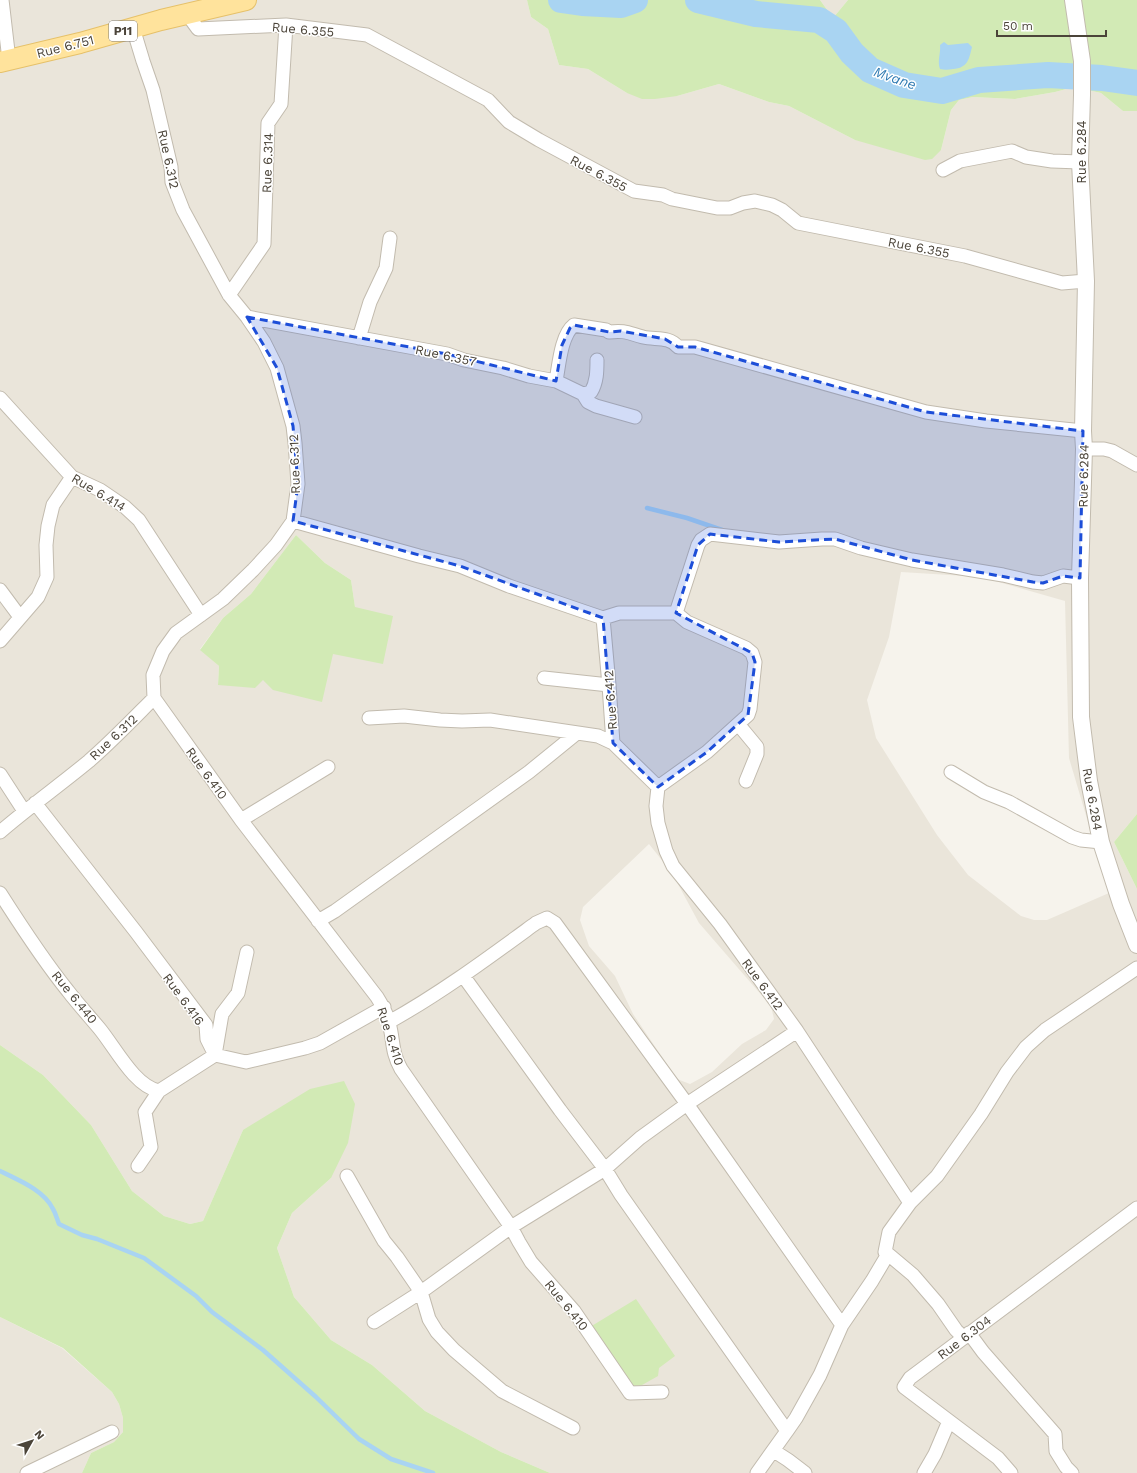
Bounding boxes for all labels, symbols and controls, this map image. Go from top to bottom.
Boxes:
scale bar [997,12,1106,38]
street label: Rue 6.355 [271,19,335,40]
text: 50 m [1003,19,1033,33]
road number: P11 [109,21,137,41]
street label: Rue 6.751 [35,32,95,61]
water label: Mvane [872,63,918,93]
street label: Rue 6.284 [1074,120,1089,184]
street label: Rue 6.312 [155,128,182,190]
street label: Rue 6.314 [259,133,276,193]
street label: Rue 6.355 [568,152,630,195]
street label: Rue 6.355 [887,234,951,261]
street label: Rue 6.357 [414,342,478,369]
street label: Rue 6.312 [286,434,303,494]
street label: Rue 6.284 [1075,444,1092,508]
street label: Rue 6.414 [69,470,129,514]
street label: Rue 6.412 [601,669,620,730]
street label: Rue 6.312 [86,711,140,763]
street label: Rue 6.410 [183,744,230,802]
street label: Rue 6.284 [1080,767,1105,832]
street label: Rue 6.412 [739,956,786,1013]
street label: Rue 6.440 [49,968,100,1027]
street label: Rue 6.416 [160,970,207,1028]
street label: Rue 6.410 [374,1005,407,1067]
street label: Rue 6.410 [542,1277,592,1334]
street label: Rue 6.304 [934,1312,994,1362]
north arrow [12,1421,52,1461]
text: N [32,1428,47,1442]

